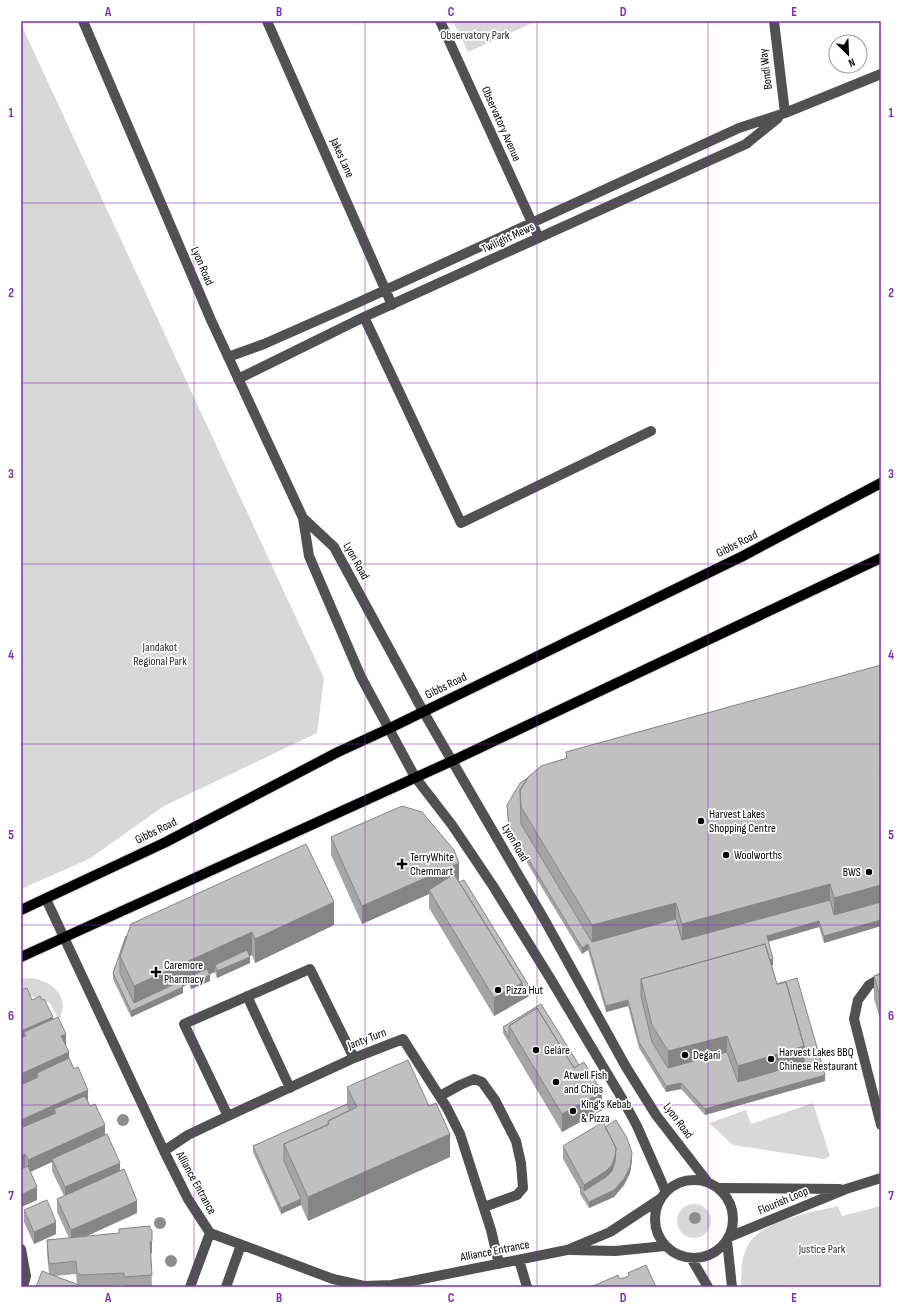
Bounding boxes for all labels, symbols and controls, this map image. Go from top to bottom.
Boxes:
text: A [104,4,112,20]
text: B [276,4,282,20]
text: C [448,4,455,20]
text: D [620,4,627,20]
text: E [791,4,797,20]
park label: Observatory Park [441,28,510,43]
north arrow [828,34,868,74]
street label: Bondi Way [756,47,776,90]
text: N [846,56,857,70]
street label: Observatory Avenue [478,84,524,164]
text: 1 [8,105,14,121]
text: 1 [888,105,894,121]
street label: Jakes Lane [326,135,357,180]
street label: Twilight Mews [479,219,537,257]
street label: Lyon Road [187,244,217,288]
text: 2 [8,285,14,301]
text: 2 [888,285,894,301]
text: 3 [8,466,14,482]
text: 3 [888,466,894,482]
street label: Gibbs Road [714,527,760,561]
street label: Lyon Road [340,540,372,582]
park label: Jandakot Regional Park [133,640,187,669]
text: 4 [8,647,14,663]
text: 4 [888,647,894,663]
street label: Gibbs Road [423,670,469,702]
place label: Harvest Lakes Shopping Centre [709,807,776,836]
street label: Gibbs Road [133,815,179,847]
marker: Harvest Lakes Shopping Centre [696,816,706,826]
street label: Lyon Road [498,822,532,864]
text: 5 [8,827,14,843]
text: 5 [888,827,894,843]
place label: Woolworths [734,848,782,863]
place label: TerryWhite Chemmart [410,850,454,879]
marker: Woolworths [721,850,731,860]
marker: TerryWhite Chemmart [397,859,407,869]
place label: BWS [843,865,861,880]
marker: BWS [864,867,874,877]
place label: Caremore Pharmacy [164,958,204,987]
marker: Caremore Pharmacy [151,967,161,977]
place label: Pizza Hut [506,983,544,998]
marker: Pizza Hut [493,985,503,995]
text: 6 [8,1008,14,1024]
text: 6 [888,1008,894,1024]
street label: Janty Turn [345,1025,388,1054]
place label: Geláre [544,1043,570,1058]
marker: Geláre [531,1045,541,1055]
place label: Harvest Lakes BBQ Chinese Restaurant [779,1045,858,1074]
place label: Degani [693,1048,720,1063]
marker: Degani [680,1050,690,1060]
marker: Harvest Lakes BBQ Chinese Restaurant [766,1054,776,1064]
place label: Atwell Fish and Chips [563,1068,607,1097]
marker: Atwell Fish and Chips [551,1077,561,1087]
place label: King's Kebab & Pizza [581,1097,631,1126]
street label: Lyon Road [660,1100,696,1142]
marker: King's Kebab & Pizza [568,1106,578,1116]
street label: Alliance Entrance [172,1148,220,1217]
street label: Flourish Loop [756,1184,810,1218]
text: 7 [8,1188,14,1204]
text: 7 [888,1188,894,1204]
street label: Alliance Entrance [458,1237,531,1265]
park label: Justice Park [798,1242,846,1257]
text: A [104,1290,112,1306]
text: B [276,1290,282,1306]
text: C [448,1290,455,1306]
text: D [620,1290,627,1306]
text: E [791,1290,797,1306]

